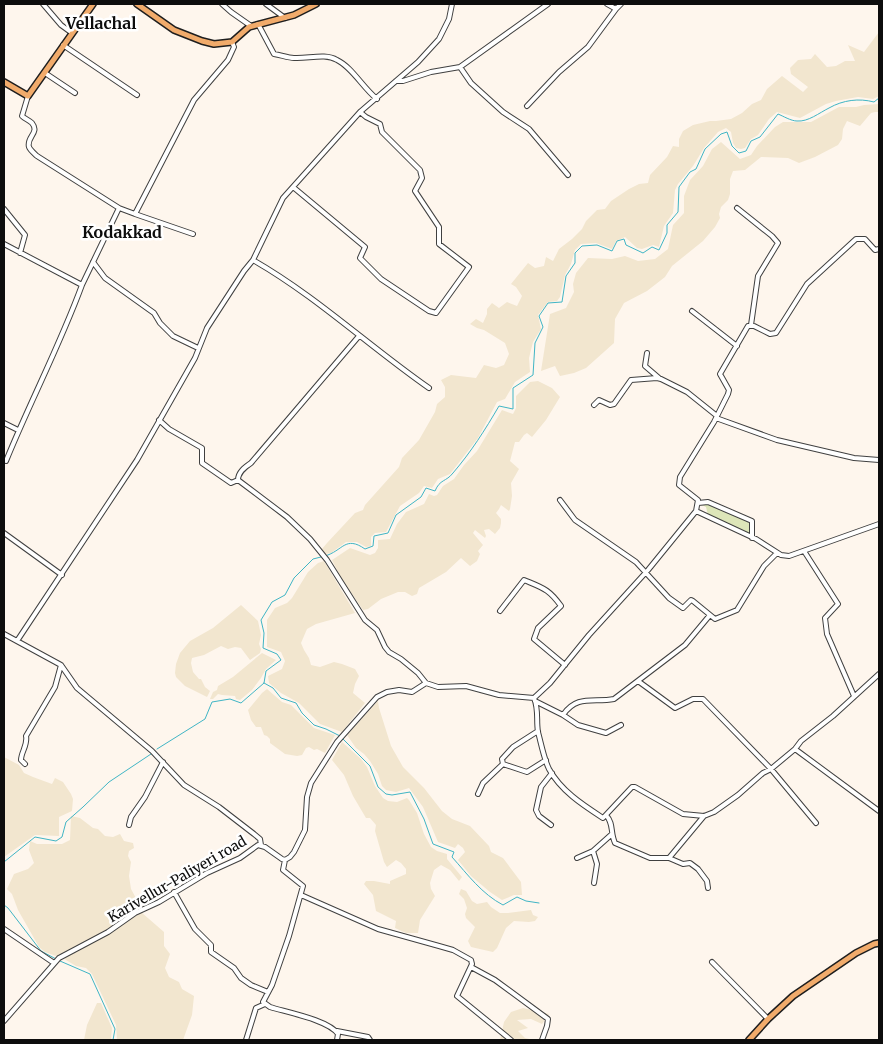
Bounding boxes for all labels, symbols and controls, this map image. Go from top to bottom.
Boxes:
district label: Vellachal [65,13,136,33]
district label: Kodakkad [82,222,162,242]
street label: Karivellur-Paliyeri road [104,832,250,926]

